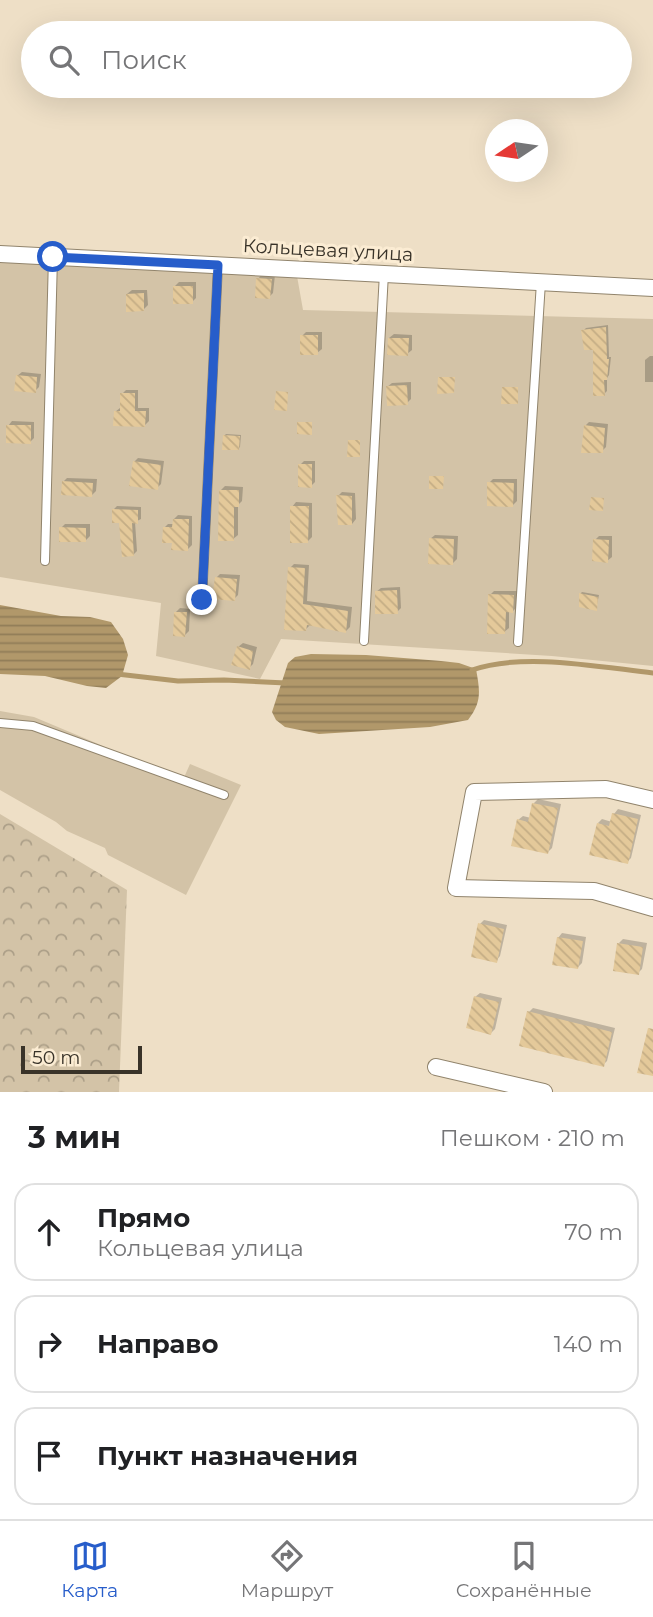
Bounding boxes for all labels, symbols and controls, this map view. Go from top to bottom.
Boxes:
search box [21,21,632,98]
icon: search [45,41,83,79]
text: Поиск [101,44,187,76]
north arrow [485,119,548,182]
street label: Кольцевая улица [242,234,414,266]
route start [37,241,68,272]
route end [186,584,217,615]
scale bar [21,1043,142,1075]
text: 50 m [32,1046,80,1069]
text: 3 мин [28,1119,121,1156]
text: Пешком · 210 m [440,1124,625,1152]
text: Прямо [97,1202,190,1234]
icon: ahead [30,1213,68,1251]
text: 70 m [564,1218,623,1246]
text: Кольцевая улица [97,1234,304,1262]
icon: right [30,1325,68,1363]
text: Направо [97,1328,218,1360]
text: 140 m [554,1330,623,1358]
icon: arrive [30,1437,68,1475]
text: Пункт назначения [97,1440,358,1472]
tab: Карта [61,1537,118,1602]
tab: Маршрут [241,1537,333,1602]
tab: Сохранённые [456,1537,592,1602]

